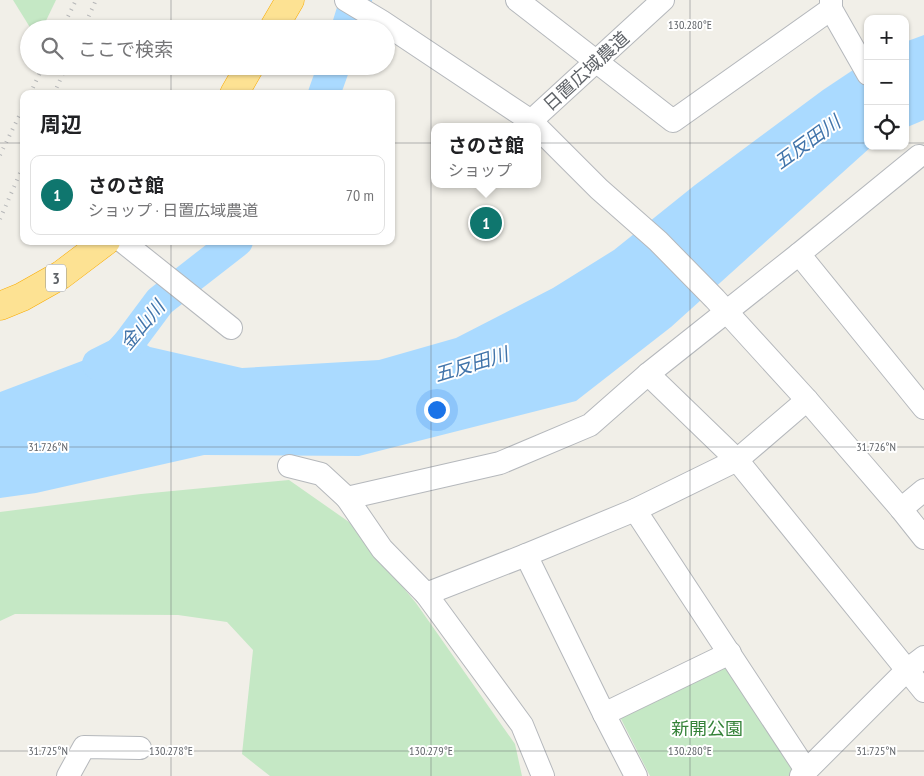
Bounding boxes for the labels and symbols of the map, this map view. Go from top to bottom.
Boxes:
text: 130.280°E [668,17,712,32]
street label: 日置広域農道 [538,26,634,116]
water label: 五反田川 [769,109,846,174]
pin: 1 [470,204,502,242]
road number: 3 [46,264,66,292]
water label: 金山川 [114,294,171,355]
water label: 五反田川 [431,341,513,387]
your location [424,397,450,423]
text: 31.726°N [28,439,68,454]
text: 31.726°N [856,439,896,454]
park label: 新開公園 [671,717,743,740]
text: 31.725°N [28,743,68,758]
text: 130.278°E [149,743,193,758]
text: 130.279°E [409,743,453,758]
text: 130.280°E [668,743,712,758]
text: 31.725°N [856,743,896,758]

